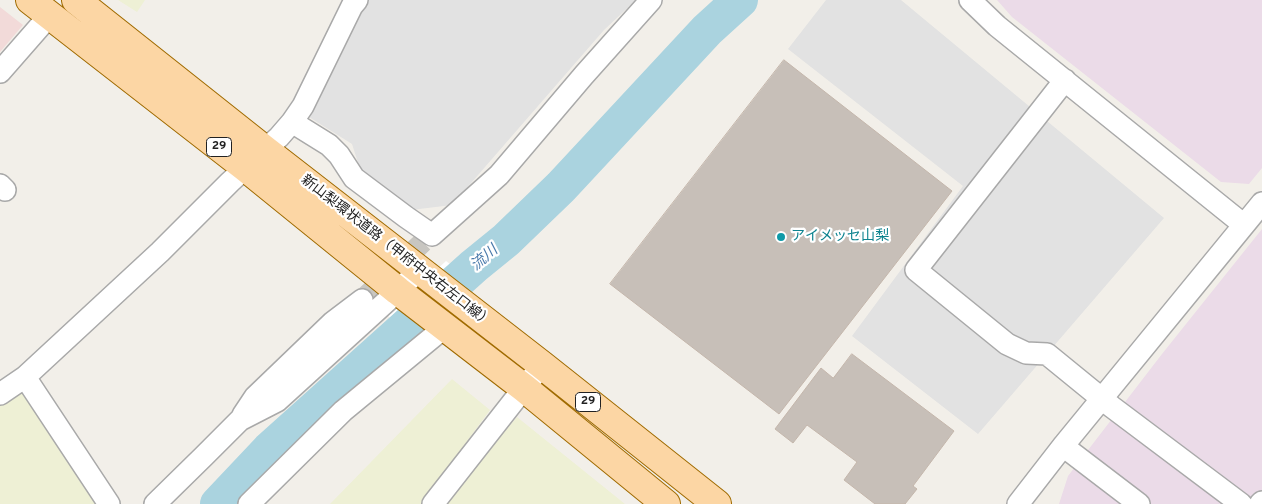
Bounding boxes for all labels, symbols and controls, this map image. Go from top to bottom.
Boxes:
road number: 29 [206,138,232,156]
street label: 新山梨環状道路（甲府中央右左口線） [297,172,495,332]
place label: アイメッセ山梨 [791,229,889,245]
marker: アイメッセ山梨 [775,231,787,243]
water label: 流川 [468,242,502,276]
road number: 29 [576,392,600,412]

